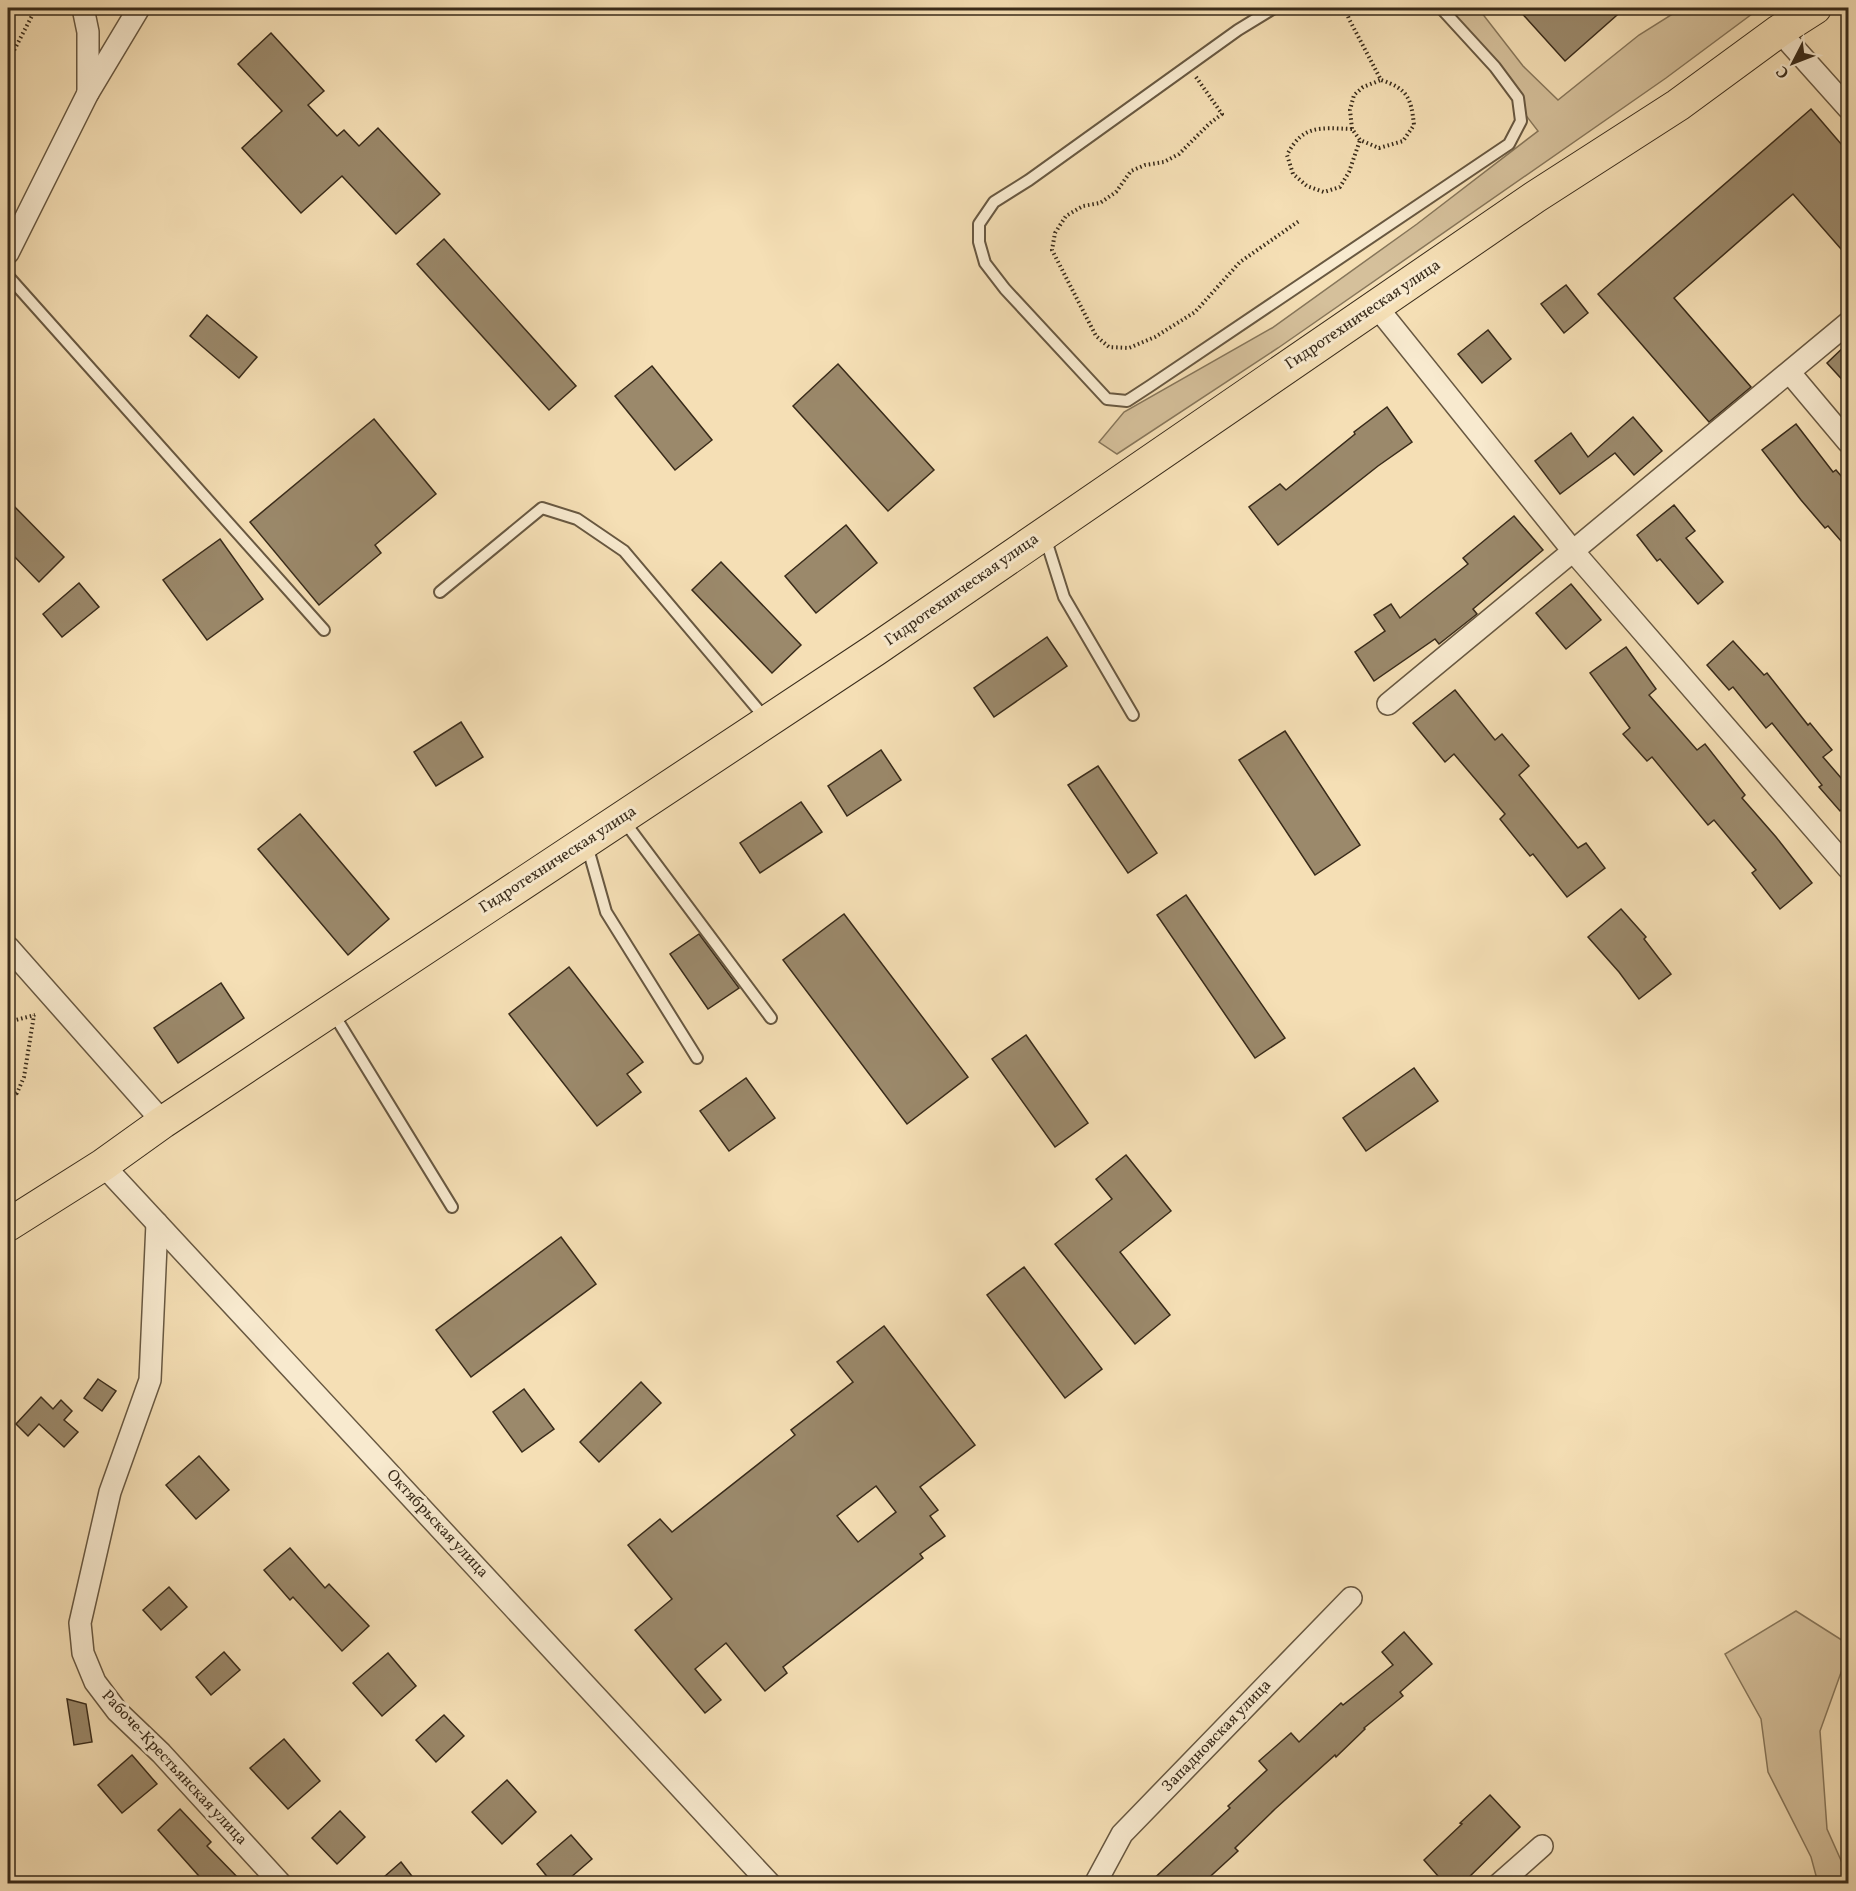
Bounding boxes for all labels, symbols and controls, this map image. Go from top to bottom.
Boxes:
north arrow [1763,33,1823,93]
text: С [1772,61,1795,83]
street label: Гидротехническая улица [1281,255,1445,375]
street label: Гидротехническая улица [880,528,1044,652]
street label: Гидротехническая улица [475,801,641,919]
street label: Октябрьская улица [381,1465,493,1583]
street label: Западновская улица [1157,1675,1277,1797]
street label: Рабоче-Крестьянская улица [96,1686,252,1850]

